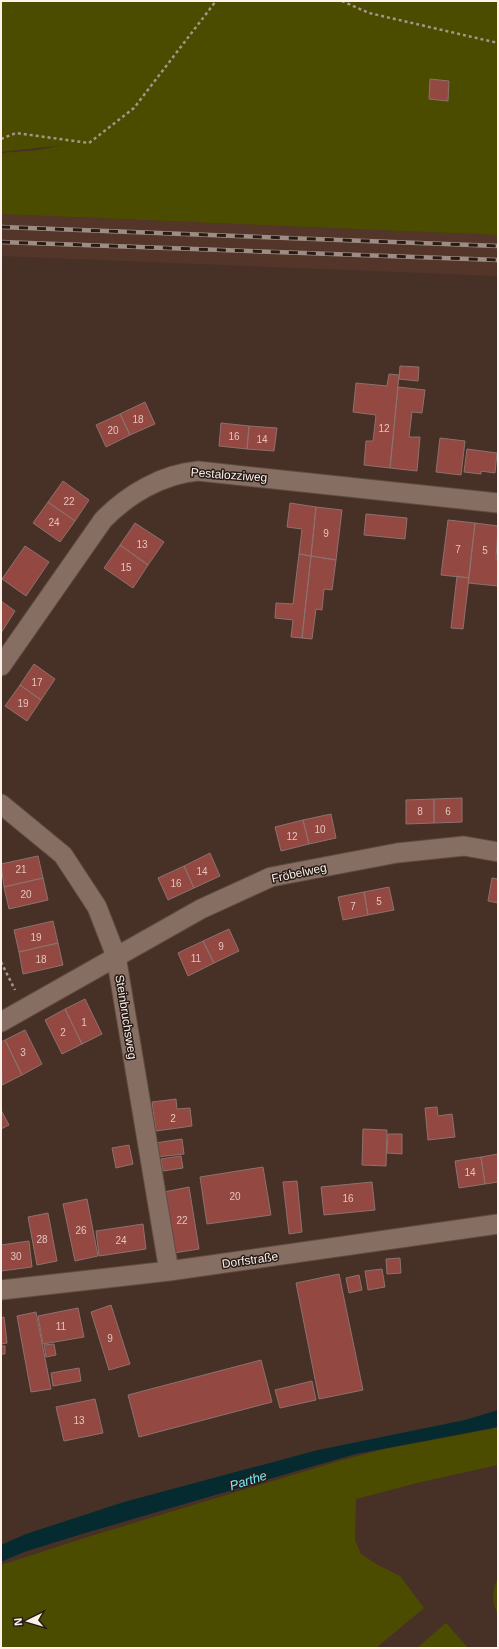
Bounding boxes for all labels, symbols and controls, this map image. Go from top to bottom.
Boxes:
house number: 18 [132,414,144,425]
house number: 12 [378,423,390,434]
house number: 20 [107,425,119,436]
house number: 16 [228,431,240,442]
house number: 14 [256,434,268,445]
street label: Pestalozziweg [190,465,268,485]
house number: 22 [63,496,75,507]
house number: 24 [48,517,60,528]
house number: 9 [323,528,329,539]
house number: 13 [136,539,148,550]
house number: 7 [455,544,461,555]
house number: 5 [482,545,488,556]
house number: 15 [120,562,132,573]
house number: 17 [31,677,43,688]
house number: 19 [17,698,29,709]
house number: 8 [417,806,423,817]
house number: 6 [445,806,451,817]
house number: 10 [314,824,326,835]
house number: 12 [286,831,298,842]
street label: Fröbelweg [270,860,328,886]
house number: 21 [15,864,27,875]
house number: 14 [196,866,208,877]
house number: 16 [170,878,182,889]
house number: 20 [20,889,32,900]
house number: 5 [376,896,382,907]
house number: 7 [350,901,356,912]
house number: 19 [30,932,42,943]
house number: 9 [218,941,224,952]
house number: 11 [191,953,202,964]
house number: 18 [35,954,47,965]
street label: Steinbruchsweg [112,974,140,1060]
house number: 1 [81,1017,87,1028]
house number: 2 [60,1027,66,1038]
house number: 3 [20,1047,26,1058]
house number: 2 [170,1113,176,1124]
house number: 14 [464,1167,476,1178]
house number: 20 [229,1191,241,1202]
house number: 16 [342,1193,354,1204]
house number: 22 [176,1215,188,1226]
house number: 26 [75,1225,87,1236]
house number: 28 [36,1234,48,1245]
house number: 24 [115,1235,127,1246]
street label: Dorfstraße [221,1249,279,1271]
house number: 30 [10,1251,22,1262]
house number: 11 [56,1321,67,1332]
house number: 9 [107,1333,113,1344]
house number: 13 [73,1415,85,1426]
water label: Parthe [228,1468,269,1493]
north arrow [8,1601,48,1641]
text: N [12,1617,24,1626]

